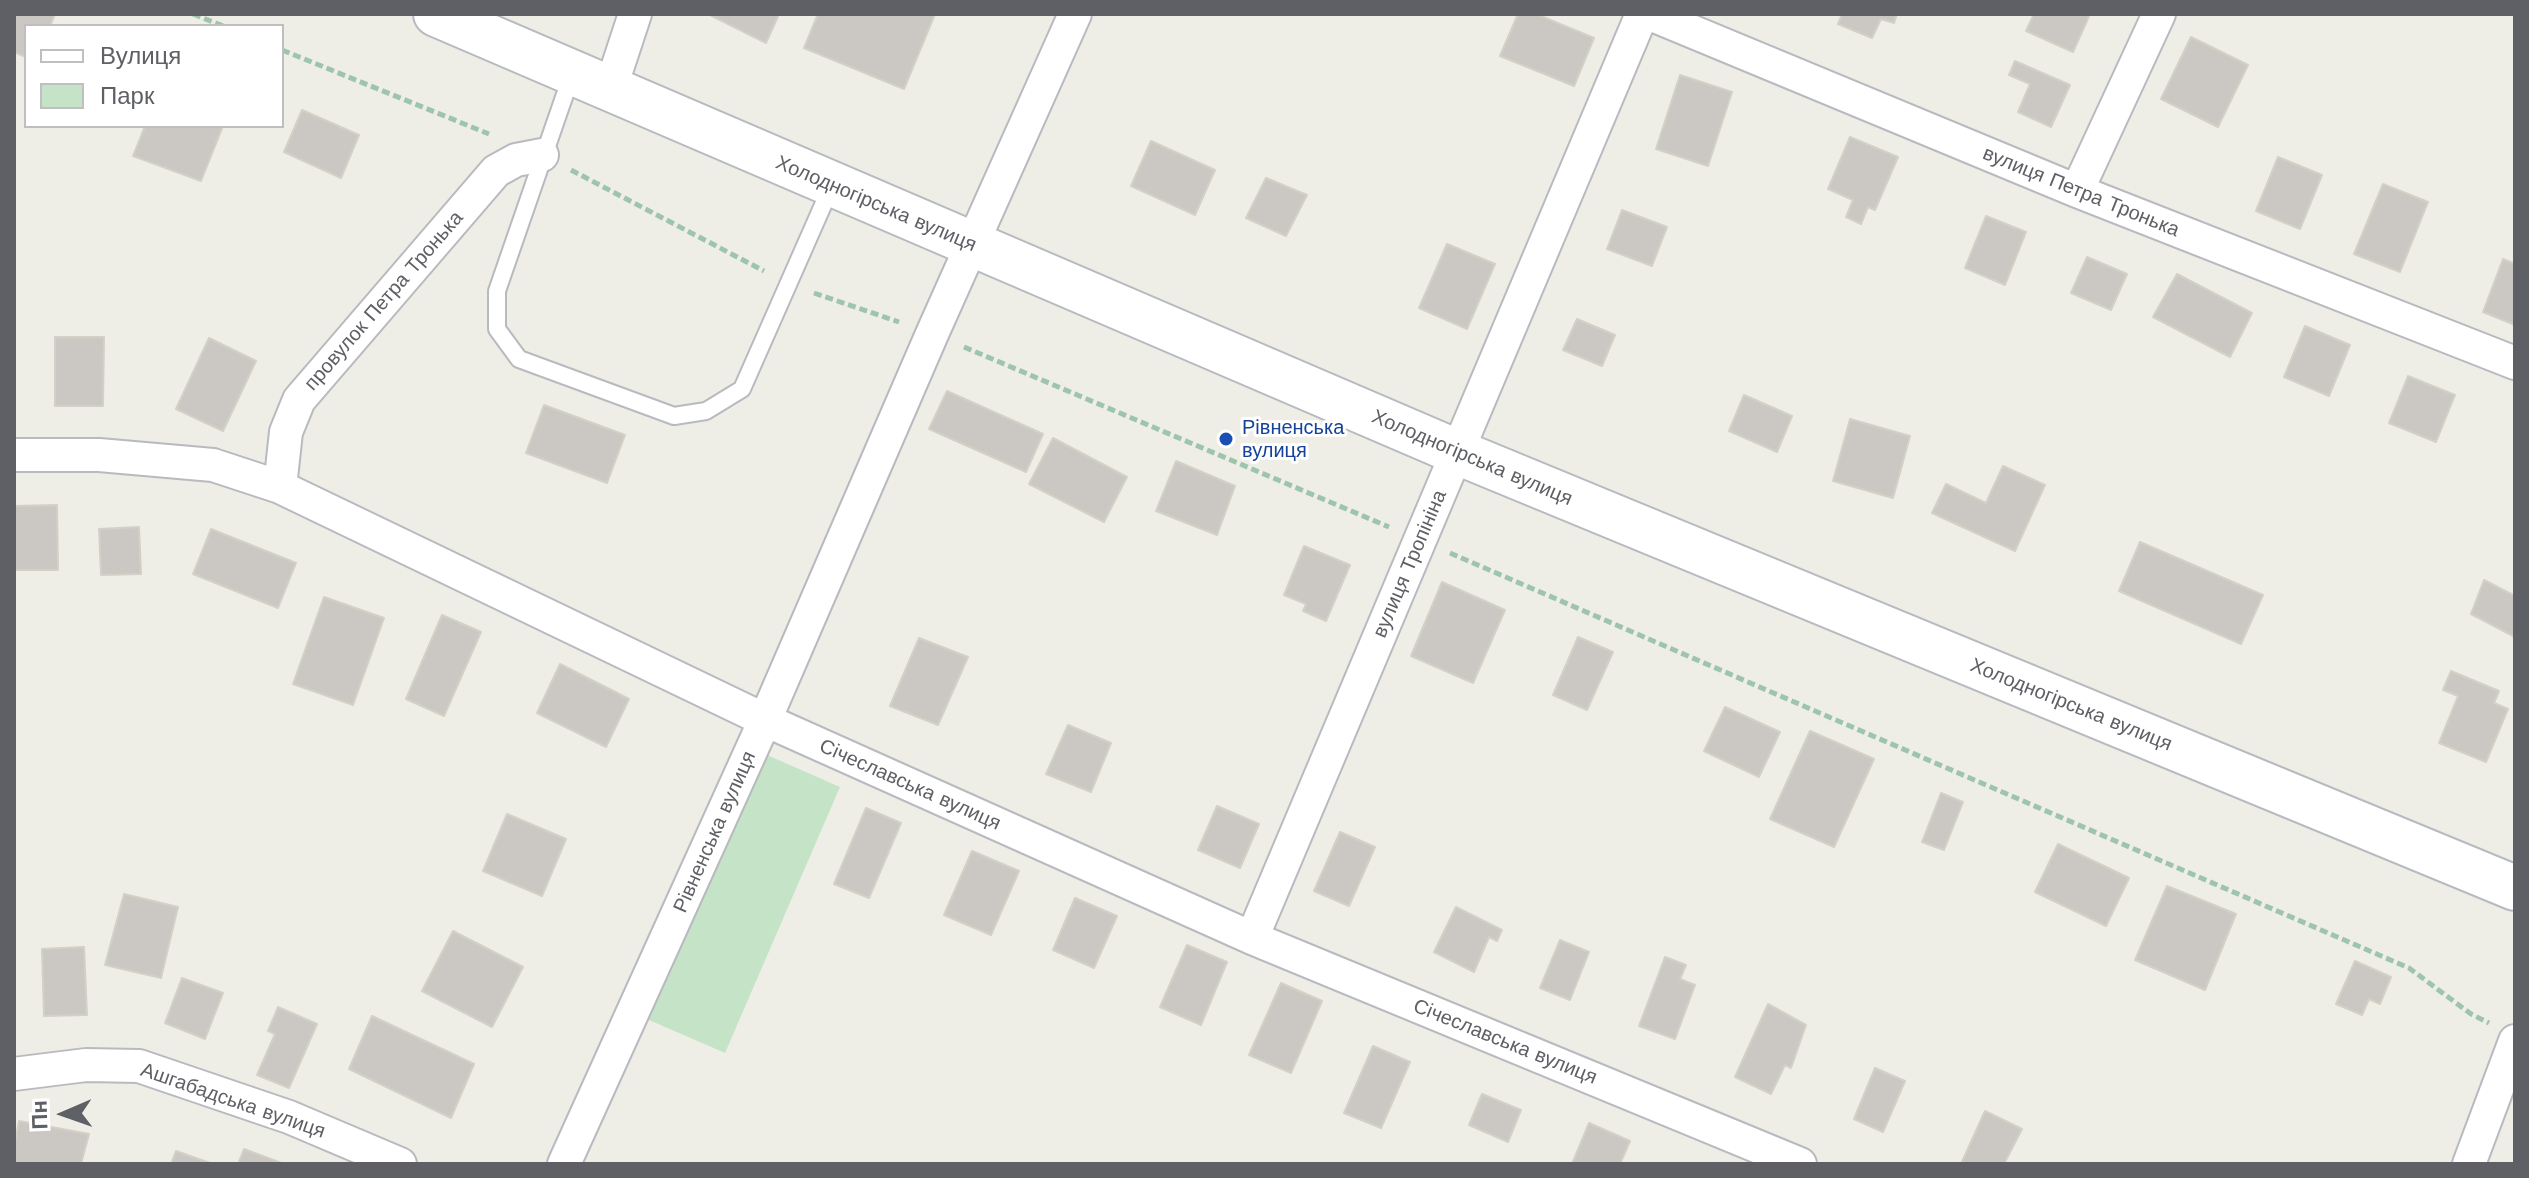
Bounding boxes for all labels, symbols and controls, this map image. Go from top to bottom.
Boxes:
legend [24,24,284,128]
text: Вулиця [100,42,181,70]
text: Парк [100,82,154,110]
street label: вулиця Петра Тронька [1979,142,2183,242]
street label: Холодногірська вулиця [772,151,980,257]
street label: провулок Петра Тронька [300,206,468,396]
street label: Холодногірська вулиця [1368,405,1576,511]
place label: Рівненська вулиця [1242,416,1344,463]
marker: Рівненська вулиця [1217,430,1235,448]
street label: вулиця Тропініна [1368,487,1452,641]
street label: Холодногірська вулиця [1967,654,2175,756]
street label: Січеславська вулиця [816,734,1004,836]
street label: Рівненська вулиця [669,748,761,916]
street label: Січеславська вулиця [1410,994,1600,1090]
street label: Ашгабадська вулиця [138,1058,328,1144]
north arrow [24,1074,104,1154]
text: Пн [27,1100,53,1130]

